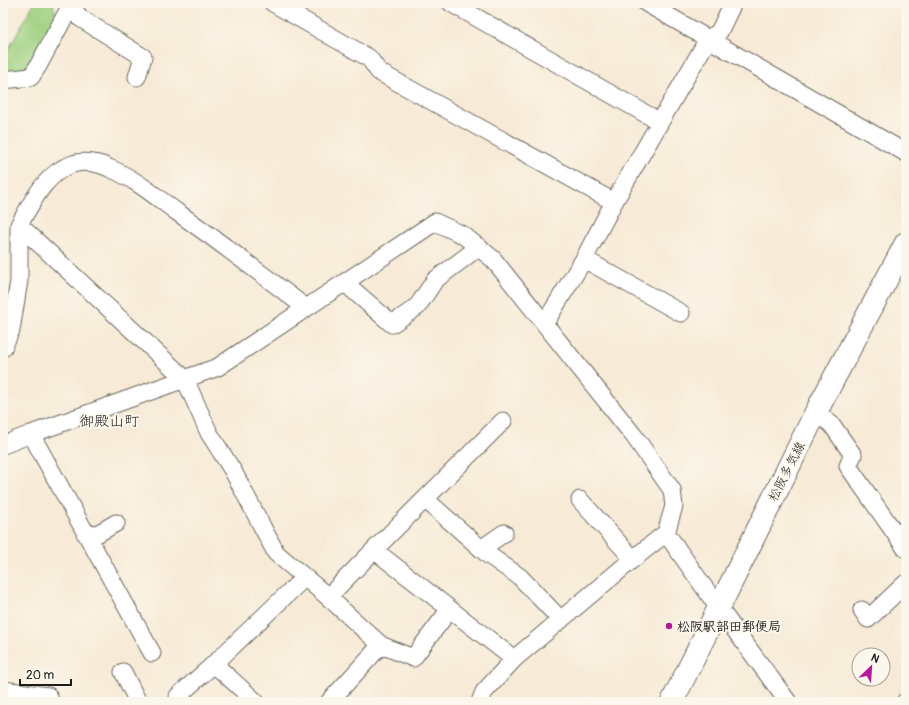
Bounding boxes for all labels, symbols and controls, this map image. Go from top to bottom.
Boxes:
district label: 御殿山町 [79,412,140,431]
street label: 松阪多気線 [765,438,809,504]
place label: 松阪駅部田郵便局 [677,619,781,635]
marker: 松阪駅部田郵便局 [664,621,674,631]
north arrow [851,647,891,687]
text: N [869,651,882,666]
scale bar [20,661,71,687]
text: 20 m [26,668,55,683]

